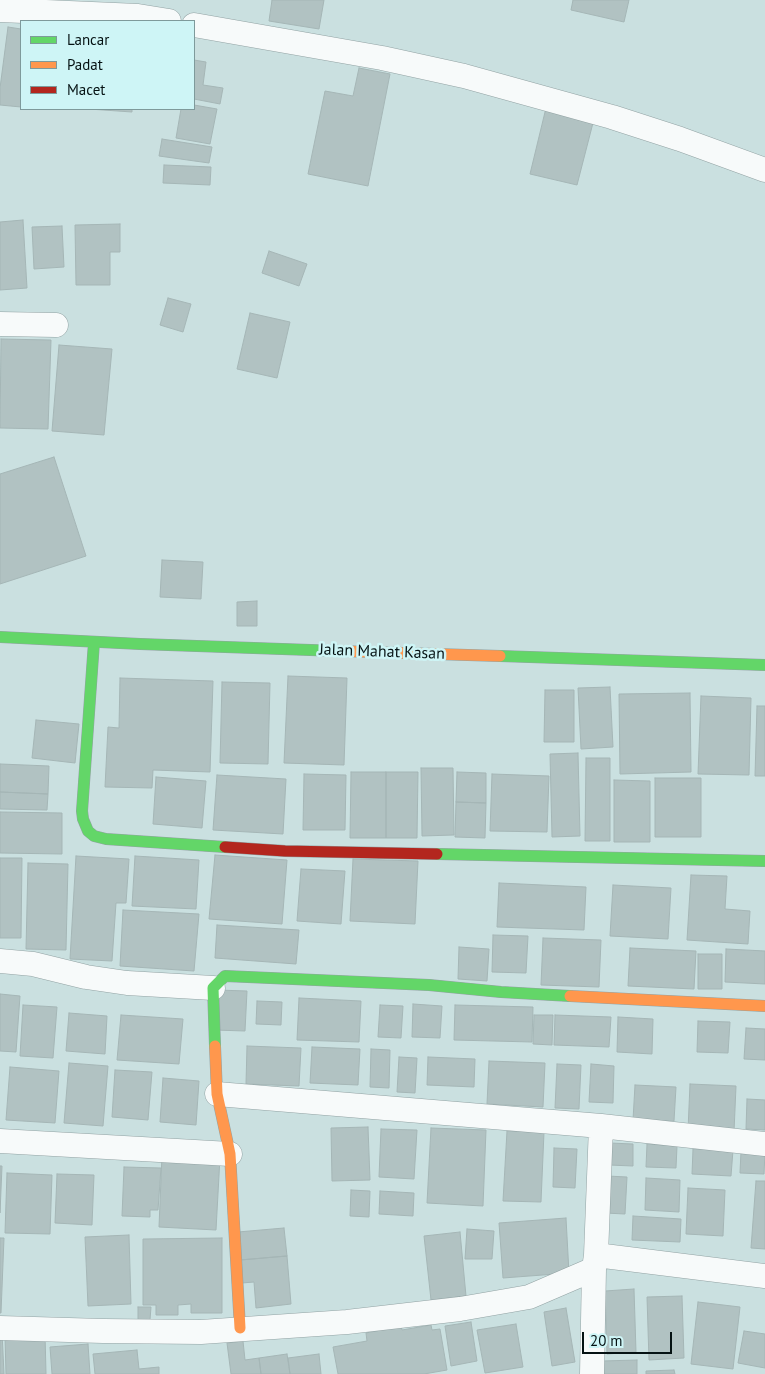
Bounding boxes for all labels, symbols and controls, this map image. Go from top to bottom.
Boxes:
legend [20,20,195,110]
text: Lancar [67,30,109,49]
text: Padat [67,55,103,74]
text: Macet [67,80,105,99]
street label: Jalan Mahat Kasan [319,640,445,664]
scale bar [585,1322,675,1354]
text: 20 m [590,1331,623,1350]

